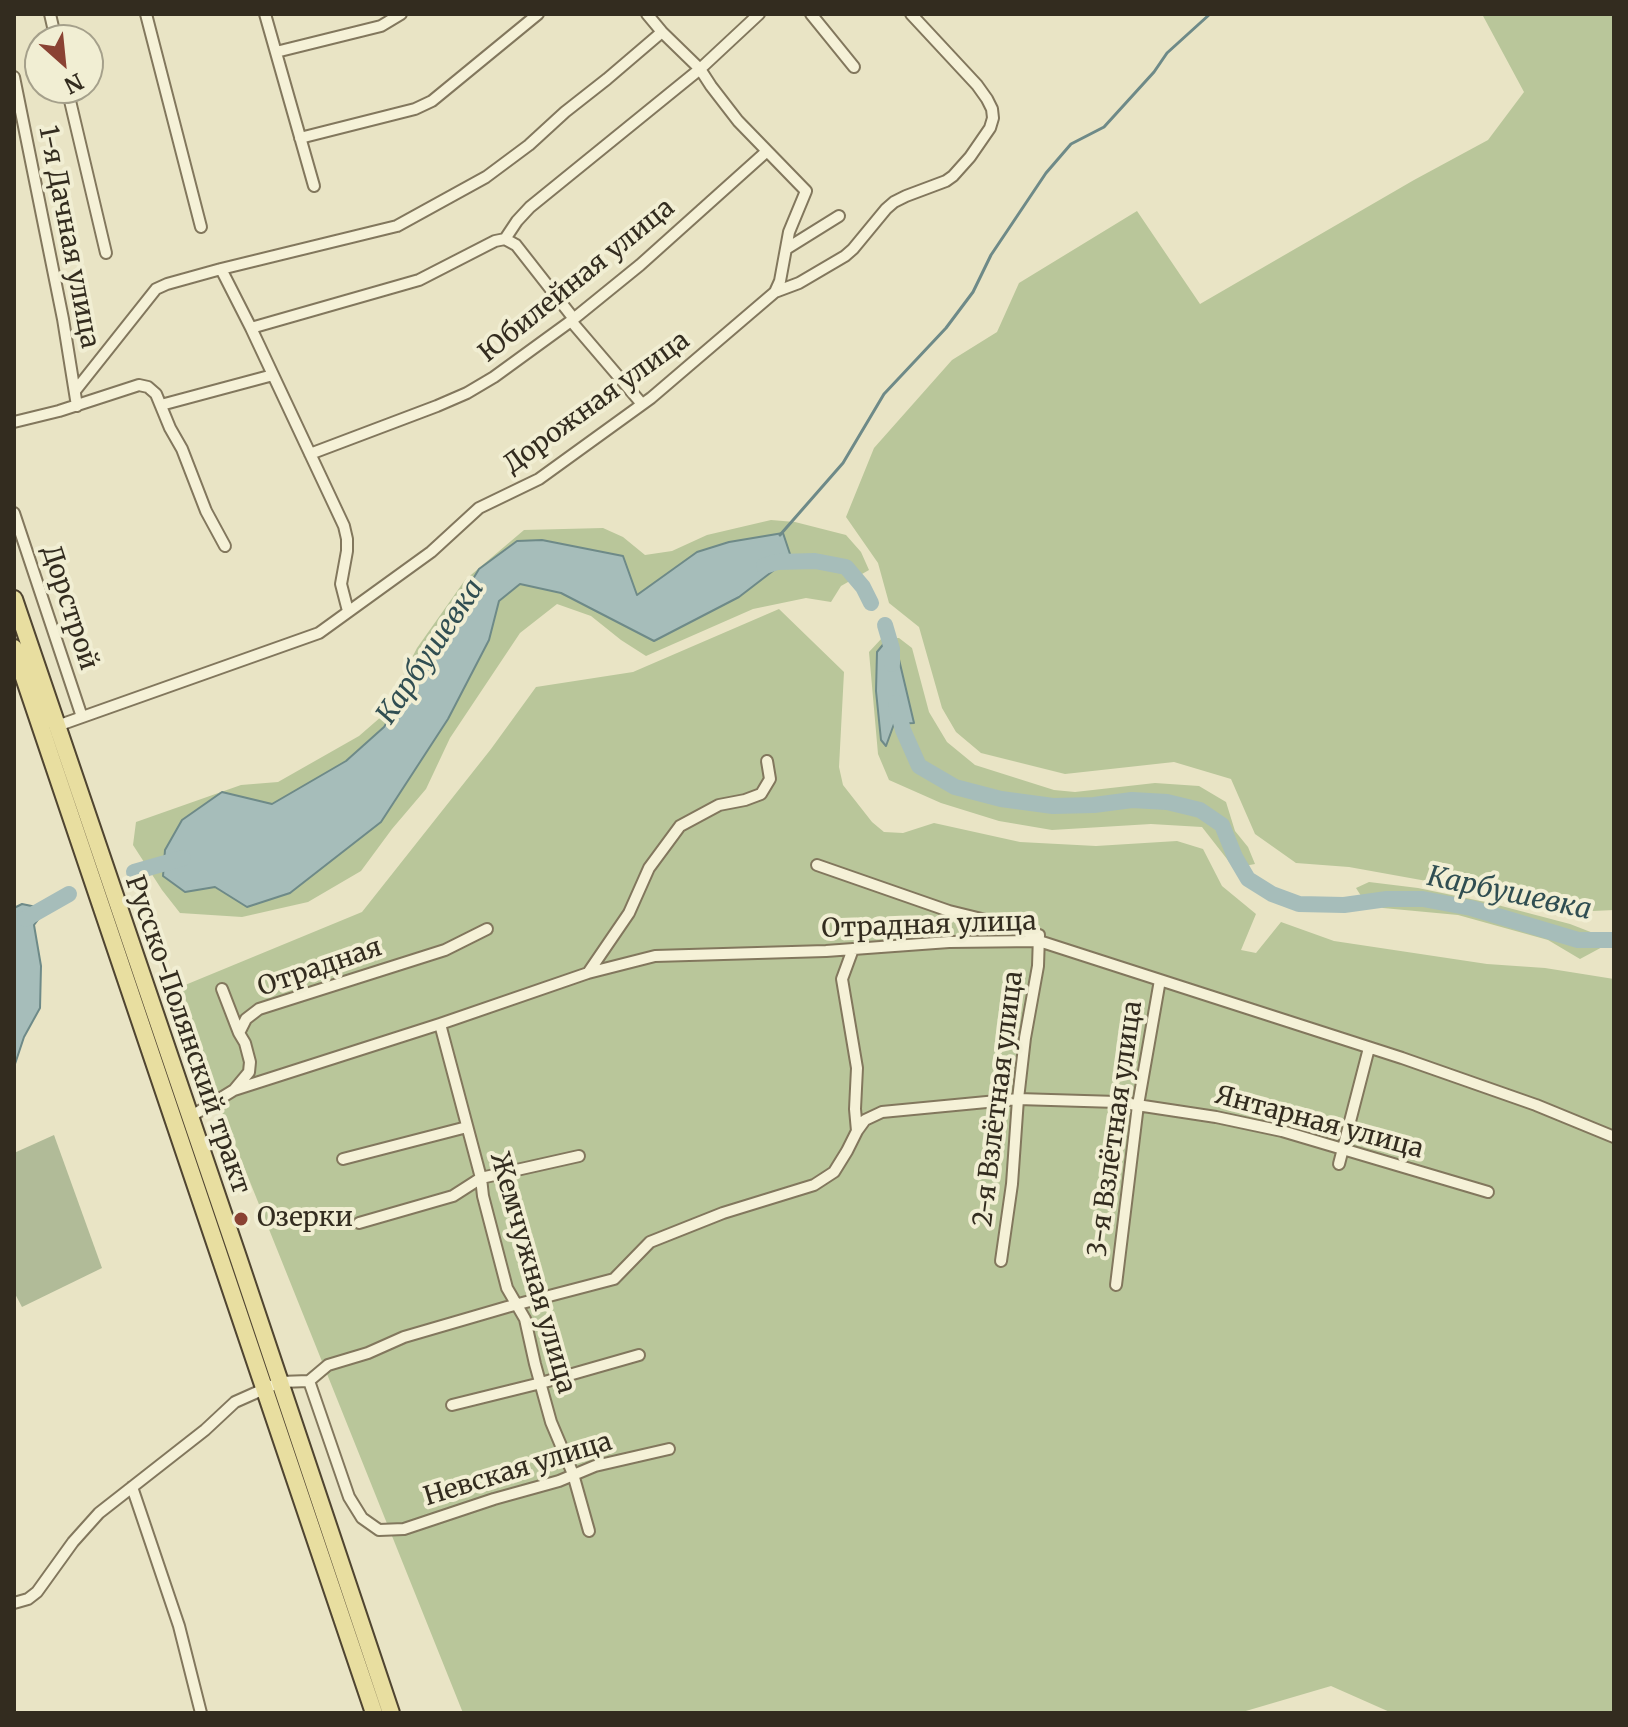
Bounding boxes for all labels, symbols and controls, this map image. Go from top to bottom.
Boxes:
north arrow [24,24,104,104]
text: N [60,67,88,100]
street label: 1-я Дачная улица [31,123,105,351]
street label: Юбилейная улица [473,193,681,369]
street label: Дорожная улица [498,325,696,481]
street label: Дорстрой [34,542,104,674]
water label: Карбушевка [370,573,492,731]
water label: Карбушевка [1424,860,1594,928]
street label: Русско-Полянский тракт [118,872,256,1198]
street label: Отрадная улица [821,907,1037,945]
street label: Отрадная [254,932,386,1004]
street label: 2-я Взлётная улица [968,969,1030,1229]
street label: 3-я Взлётная улица [1083,999,1149,1259]
street label: Янтарная улица [1211,1080,1427,1166]
street label: Жемчужная улица [483,1149,581,1397]
place label: Озерки [257,1203,353,1235]
marker: Озерки [232,1210,250,1228]
street label: Невская улица [420,1427,616,1513]

